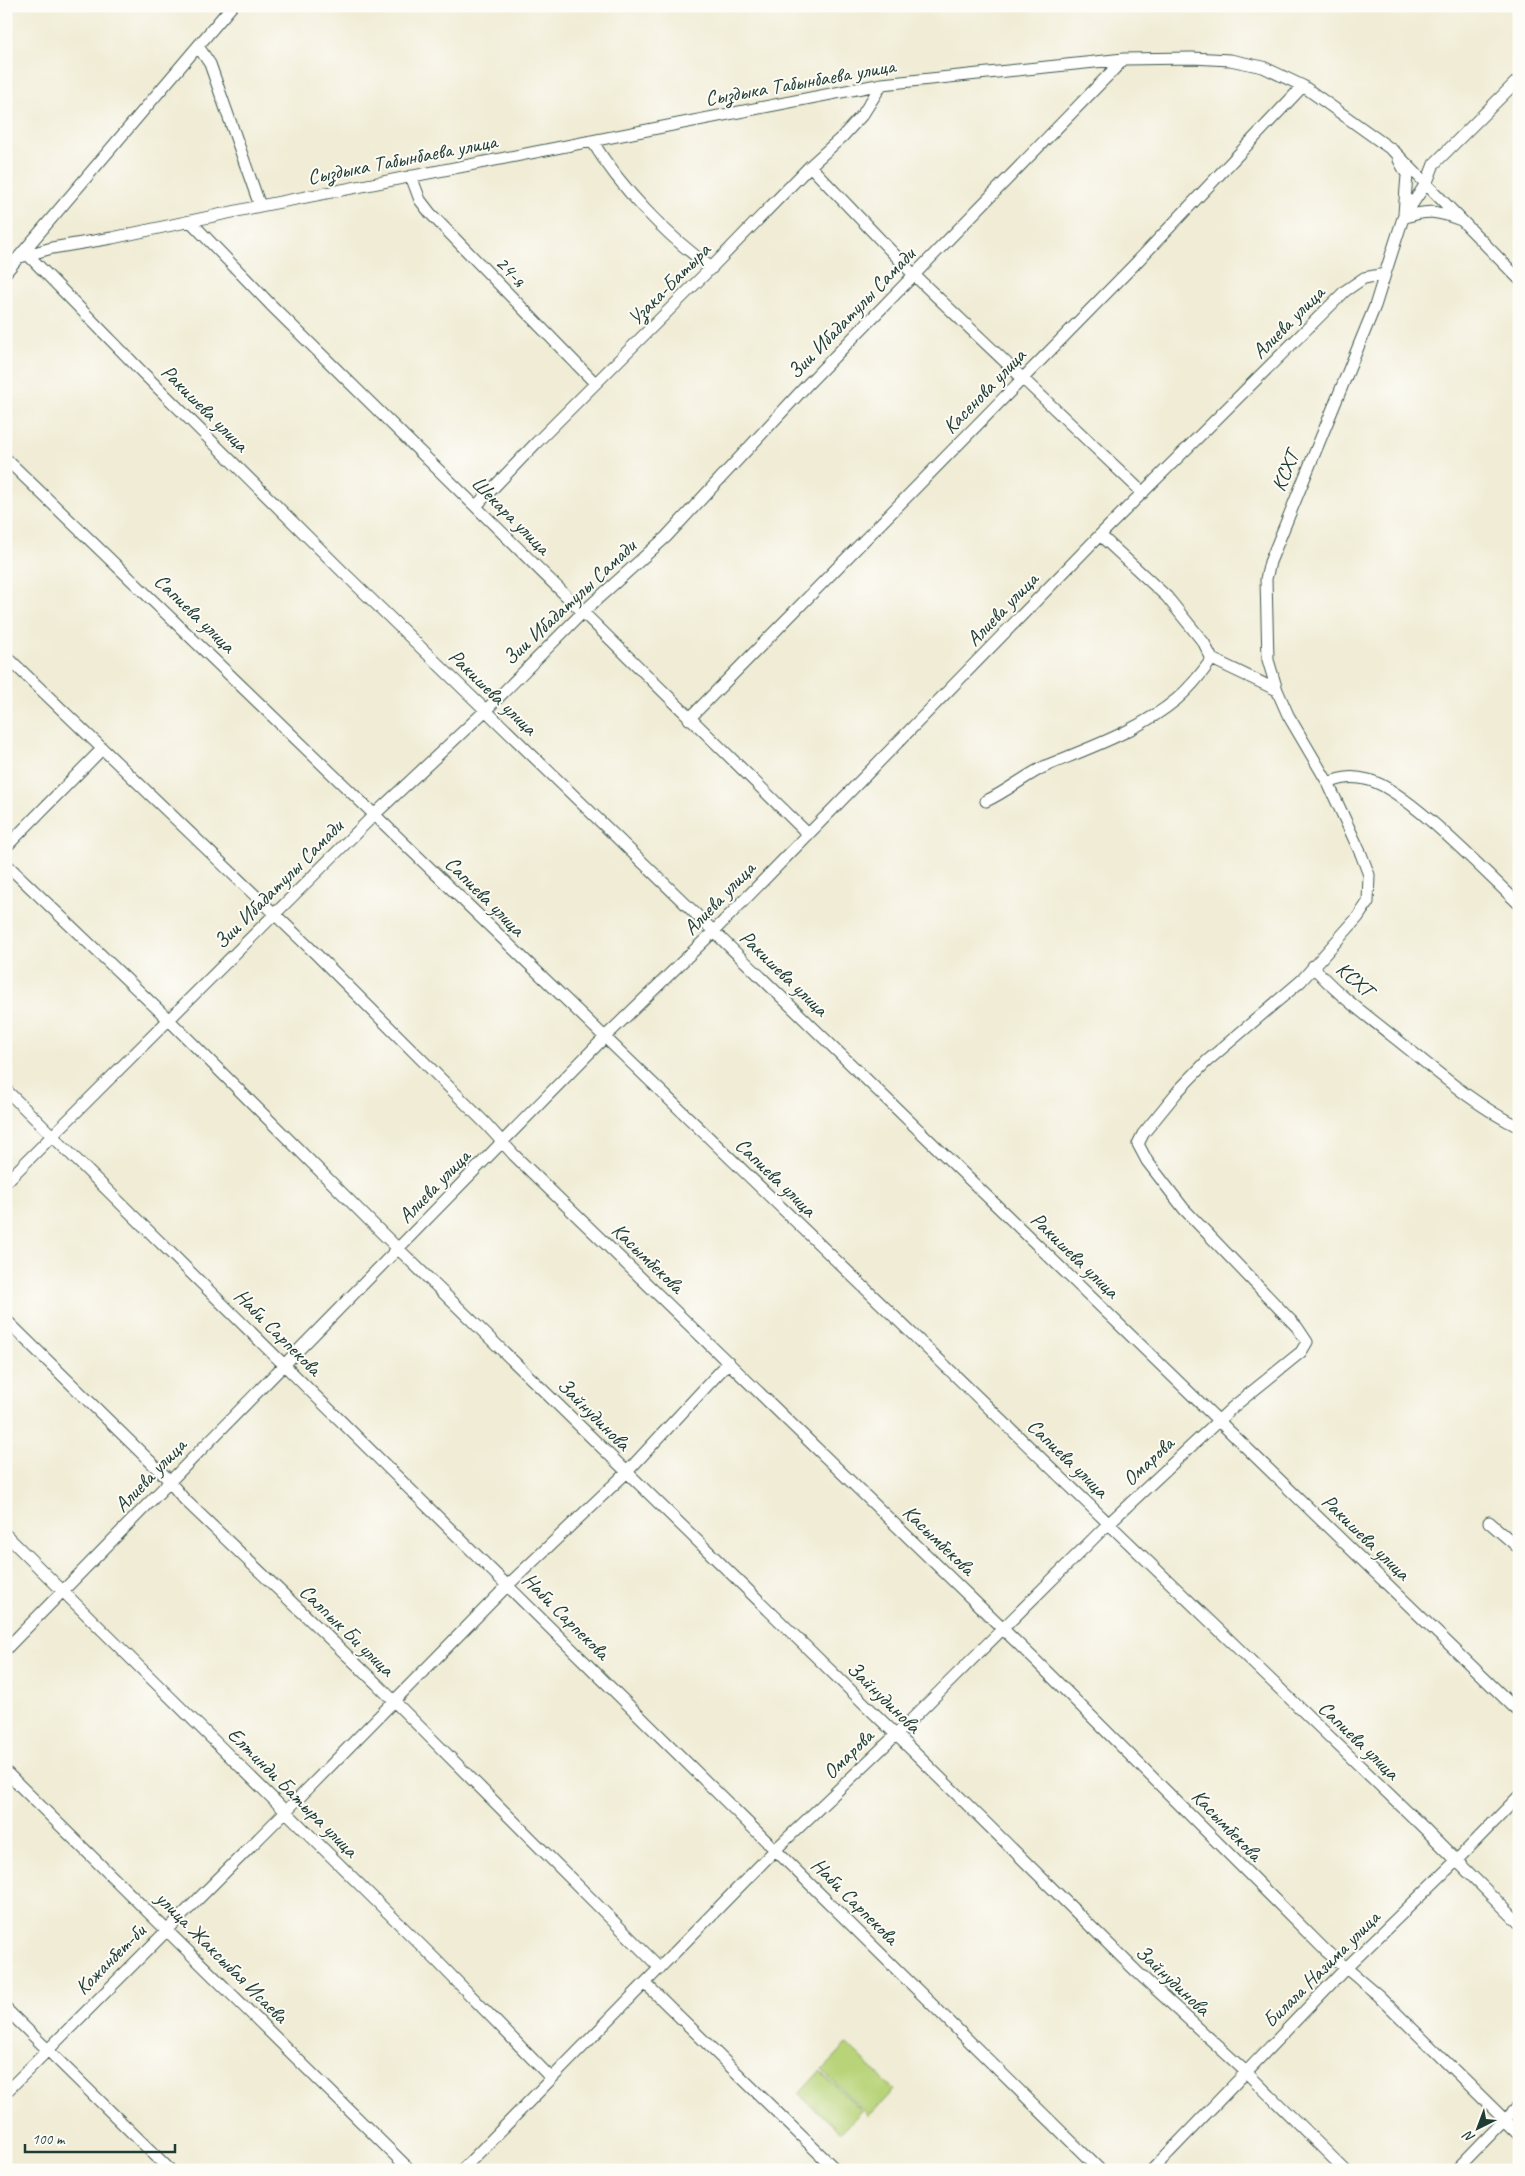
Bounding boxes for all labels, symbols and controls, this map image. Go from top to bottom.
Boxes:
street label: Сыздыка Табынбаева улица [703,52,899,112]
street label: Сыздыка Табынбаева улица [305,127,501,191]
street label: Узака-Батыра [622,236,718,331]
street label: Зии Ибадатулы Самади [782,240,922,384]
street label: 24-я [490,250,533,293]
street label: Алиева улица [1246,278,1332,364]
street label: Касенова улица [937,342,1032,439]
street label: Ракишева улица [156,359,255,458]
street label: КСХТ [1265,443,1306,495]
street label: Шекара улица [466,470,558,562]
street label: Зии Ибадатулы Самади [497,532,643,670]
street label: Алиева улица [960,565,1045,651]
street label: Сапиева улица [149,568,242,659]
street label: Ракишева улица [443,643,544,742]
street label: Зии Ибадатулы Самади [208,812,350,954]
street label: Сапиева улица [439,850,532,943]
street label: Алиева улица [677,854,762,940]
street label: Ракишева улица [734,924,835,1023]
street label: КСХТ [1331,956,1382,1005]
street label: Сапиева улица [730,1132,823,1223]
street label: Алиева улица [392,1142,477,1228]
street label: Ракишева улица [1025,1206,1126,1305]
street label: Касымбекова [606,1217,691,1301]
street label: Наби Сарпекова [229,1283,329,1383]
street label: Зайнудинова [552,1372,637,1457]
street label: Сапиева улица [1022,1413,1115,1504]
street label: Омарова [1117,1429,1181,1491]
street label: Алиева улица [108,1431,193,1517]
street label: Ракишева улица [1316,1488,1417,1587]
street label: Касымбекова [897,1499,982,1583]
street label: Наби Сарпекова [517,1567,617,1667]
street label: Салпык Би улица [294,1578,401,1683]
street label: Зайнудинова [842,1655,928,1740]
street label: Сапиева улица [1313,1695,1406,1786]
street label: Елтинди Батыра улица [222,1721,365,1864]
street label: Омарова [817,1722,881,1785]
street label: Касымбекова [1186,1783,1270,1868]
street label: Наби Сарпекова [806,1852,906,1952]
street label: улица Жаксыбая Исаева [149,1884,295,2030]
street label: Билала Назима улица [1257,1903,1387,2033]
street label: Кожанбет-би [69,1917,152,2000]
street label: Зайнудинова [1130,1939,1217,2022]
north arrow [1452,2104,1502,2154]
scale bar [25,2121,175,2153]
text: N [1459,2127,1479,2147]
text: 100 m [32,2130,66,2149]

